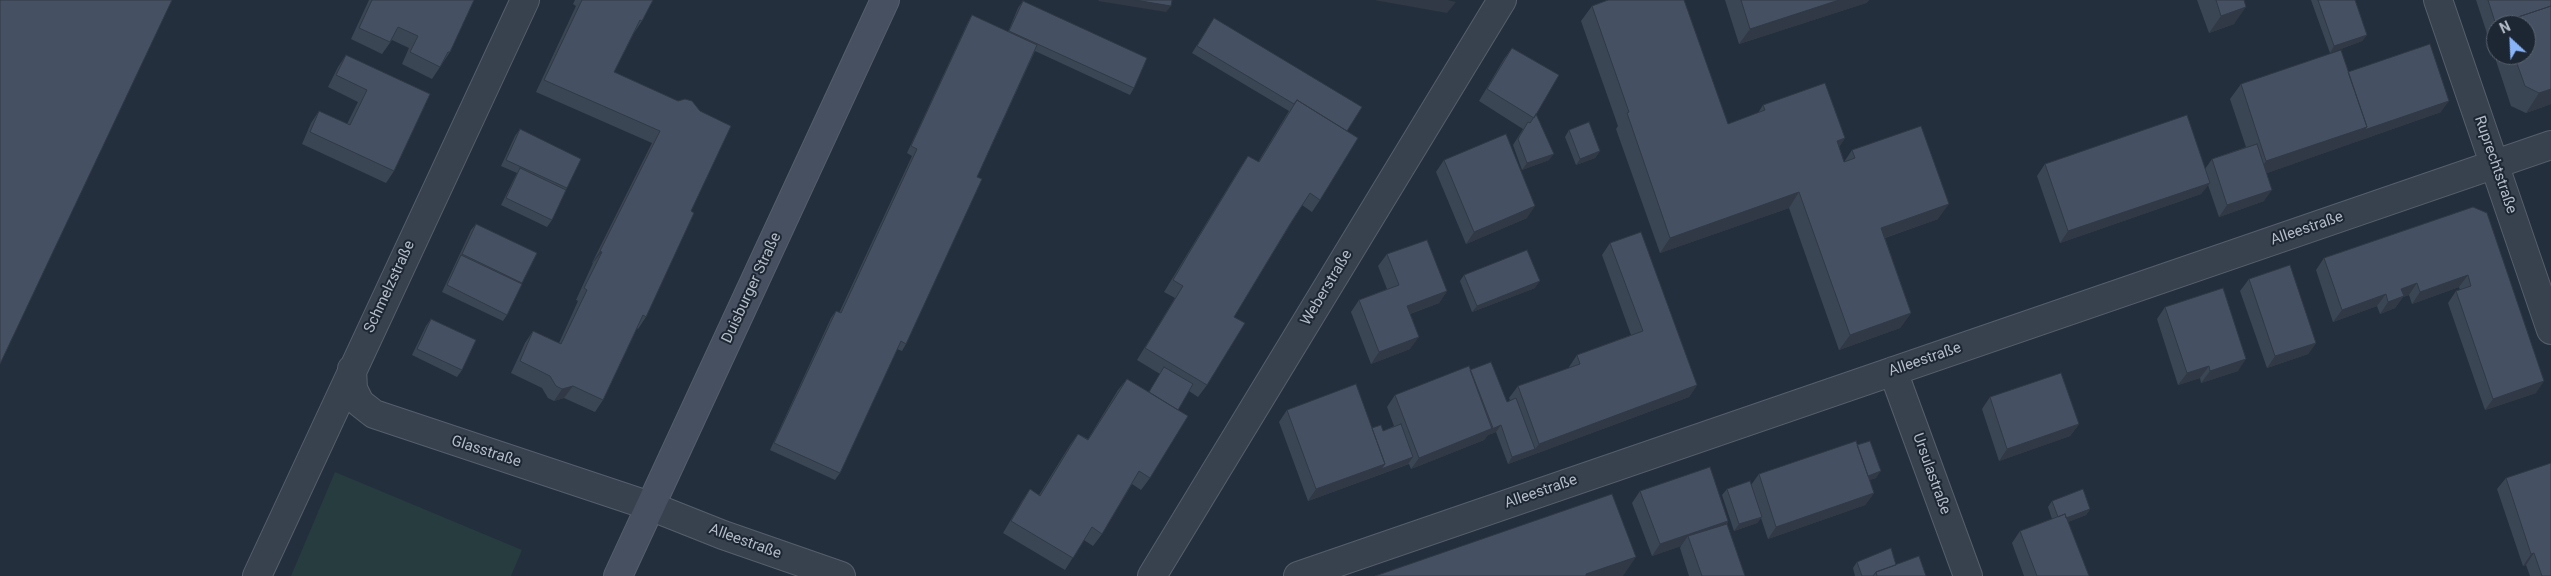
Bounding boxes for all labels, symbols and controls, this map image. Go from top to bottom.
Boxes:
north arrow [2486,15,2536,65]
text: N [2497,18,2513,37]
street label: Ruprechtstraße [2470,114,2520,216]
street label: Alleestraße [2268,208,2346,250]
street label: Duisburger Straße [718,230,786,346]
street label: Schmelzstraße [361,238,419,336]
street label: Weberstraße [1297,247,1357,329]
street label: Alleestraße [1886,339,1964,381]
street label: Ursulastraße [1908,431,1954,517]
street label: Glasstraße [449,432,523,472]
street label: Alleestraße [1502,471,1580,513]
street label: Alleestraße [706,521,784,563]

